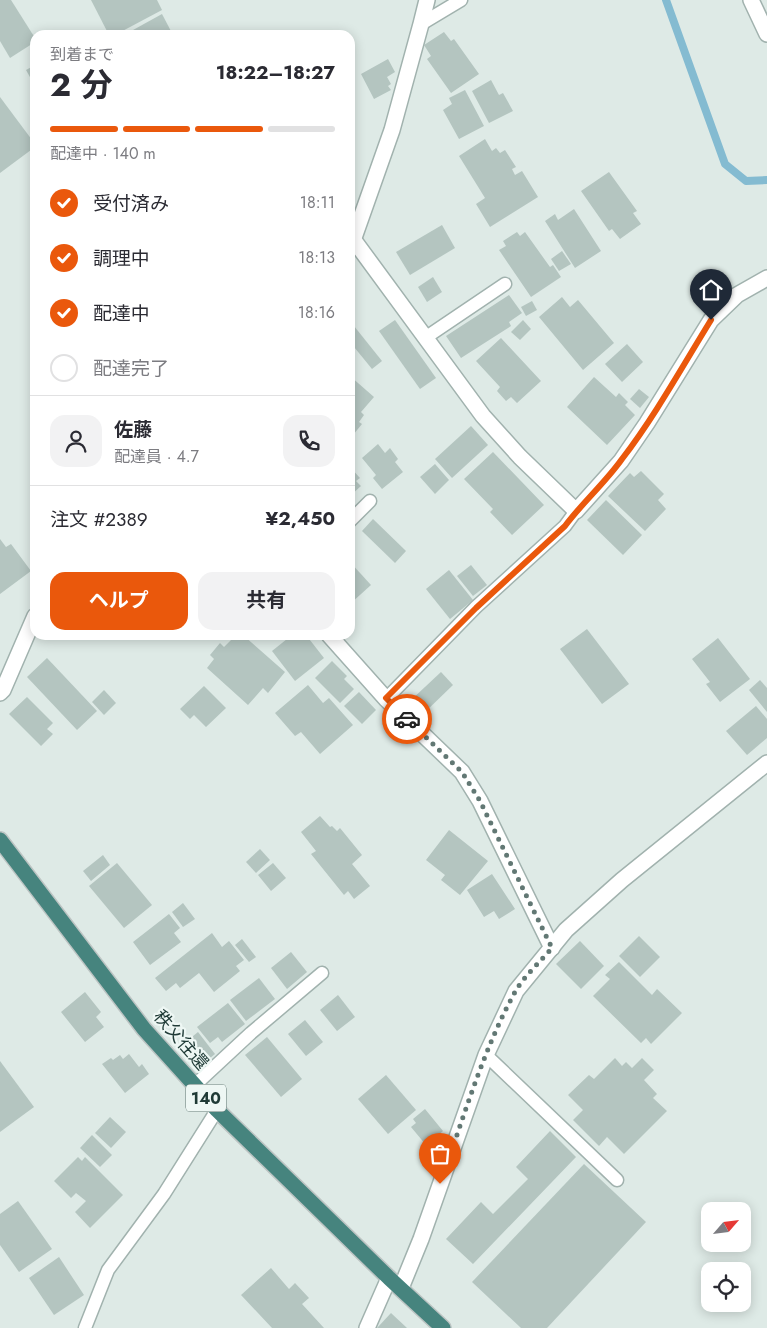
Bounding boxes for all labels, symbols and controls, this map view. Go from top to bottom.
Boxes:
text: 到着まで [50,43,114,66]
text: 18:22–18:27 [216,59,335,86]
text: 2 分 [50,62,113,108]
text: 配達中 · 140 m [50,142,156,165]
icon: check [50,189,78,217]
text: 受付済み [93,190,169,217]
text: 18:11 [300,191,335,214]
icon: check [50,244,78,272]
text: 調理中 [93,245,150,272]
text: 18:13 [298,246,335,269]
pin [690,269,732,320]
icon: home [697,276,725,304]
icon: check [50,299,78,327]
text: 配達中 [93,300,150,327]
text: 18:16 [298,301,335,324]
text: 配達完了 [93,355,169,382]
button: person [50,415,102,467]
button: phone [283,415,335,467]
text: 佐藤 [114,416,152,443]
text: 配達員 · 4.7 [114,445,199,468]
text: ¥2,450 [266,505,335,532]
text: 注文 #2389 [50,506,148,533]
button: ヘルプ [50,572,188,630]
button: 共有 [198,572,335,630]
courier [382,694,432,744]
icon: car [393,705,421,733]
street label: 秩父往還 [148,1004,214,1076]
road number: 140 [186,1084,226,1112]
pin [419,1133,461,1184]
icon: bag [426,1140,454,1168]
north arrow [701,1202,751,1252]
map controls [701,1202,751,1312]
button: locate [701,1262,751,1312]

